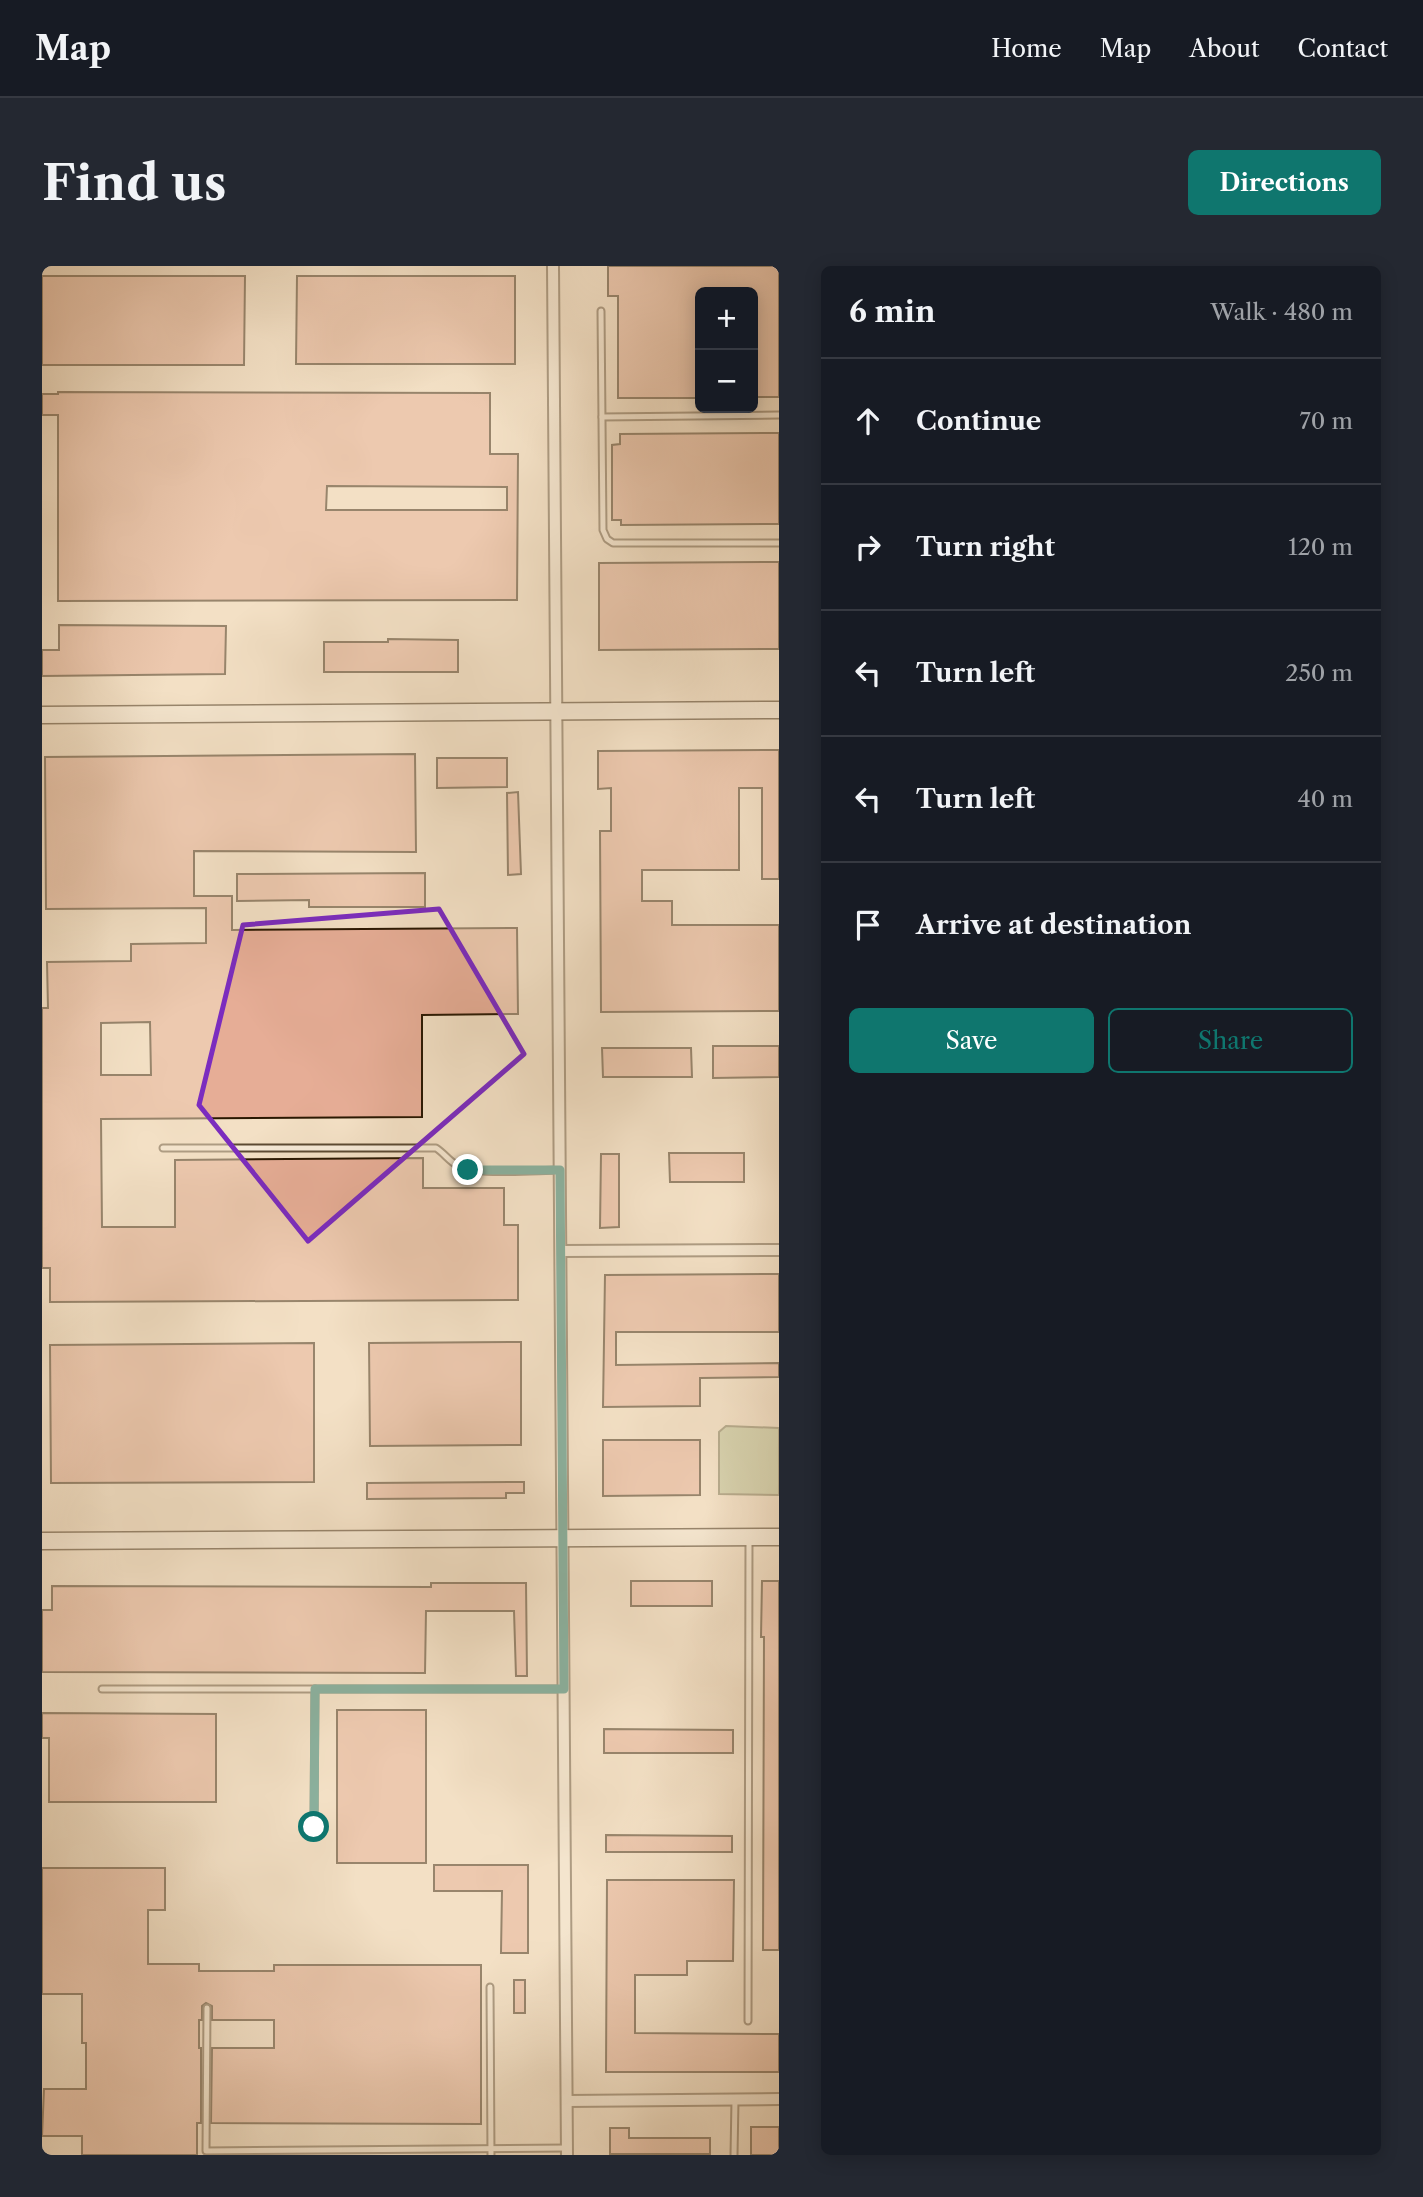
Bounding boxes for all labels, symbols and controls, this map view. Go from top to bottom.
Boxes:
text: Map [35,28,111,69]
text: Home [991,34,1062,63]
text: Map [1100,34,1151,63]
text: About [1189,34,1260,63]
text: Contact [1298,34,1388,63]
button: Directions [1188,150,1381,215]
text: Find us [42,152,226,213]
map controls [695,287,758,413]
button: + [695,287,758,350]
text: 6 min [849,293,936,330]
text: Walk · 480 m [1210,298,1353,326]
button: − [695,350,758,413]
icon: ahead [849,402,887,440]
text: Continue [916,405,1041,437]
text: 70 m [1300,407,1353,435]
icon: right [849,528,887,566]
text: Turn right [916,531,1055,563]
text: 120 m [1288,533,1353,561]
icon: left [849,654,887,692]
text: Turn left [916,657,1035,689]
text: 250 m [1285,659,1353,687]
icon: left [849,780,887,818]
text: Turn left [916,783,1035,815]
text: 40 m [1298,785,1353,813]
icon: arrive [849,906,887,944]
text: Arrive at destination [916,909,1191,941]
button: Save [849,1008,1094,1073]
button: Share [1108,1008,1353,1073]
route end [452,1154,483,1185]
route start [298,1811,329,1842]

